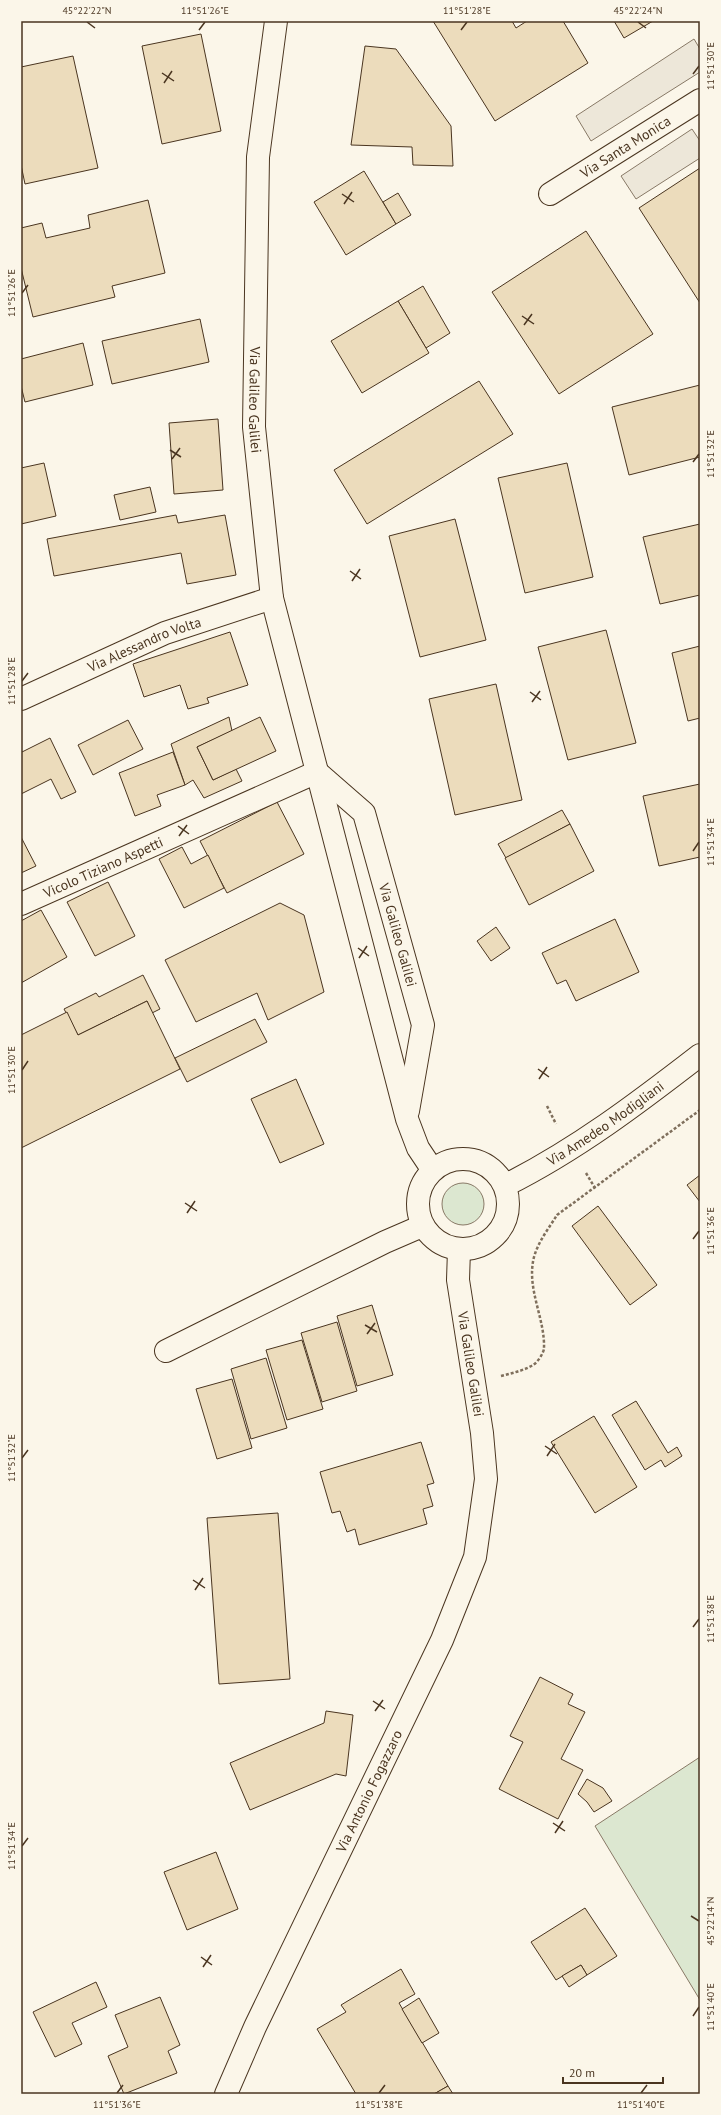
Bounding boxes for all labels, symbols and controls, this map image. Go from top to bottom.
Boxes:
text: 45°22'22"N [62,4,112,17]
text: 11°51'26"E [181,4,229,17]
text: 11°51'28"E [443,4,491,17]
text: 45°22'24"N [613,4,663,17]
text: 11°51'30"E [704,42,717,90]
street label: Via Santa Monica [576,112,674,182]
text: 11°51'26"E [5,269,18,317]
street label: Via Galileo Galilei [245,345,266,454]
text: 11°51'32"E [704,430,717,478]
street label: Via Alessandro Volta [84,613,203,677]
text: 11°51'28"E [5,657,18,705]
text: 11°51'34"E [704,818,717,866]
street label: Vicolo Tiziano Aspetti [40,833,166,902]
street label: Via Galileo Galilei [375,880,421,989]
text: 11°51'30"E [5,1046,18,1094]
street label: Via Amedeo Modigliani [543,1077,667,1170]
text: 11°51'36"E [704,1207,717,1255]
street label: Via Galileo Galilei [454,1309,488,1418]
text: 11°51'32"E [5,1434,18,1482]
text: 11°51'38"E [704,1595,717,1643]
street label: Via Antonio Fogazzaro [331,1727,406,1856]
text: 11°51'34"E [5,1822,18,1870]
text: 45°22'14"N [704,1896,717,1946]
text: 11°51'40"E [704,1983,717,2031]
scale bar [563,2059,663,2085]
text: 20 m [569,2065,595,2080]
text: 11°51'36"E [93,2098,141,2111]
text: 11°51'38"E [355,2098,403,2111]
text: 11°51'40"E [617,2098,665,2111]

